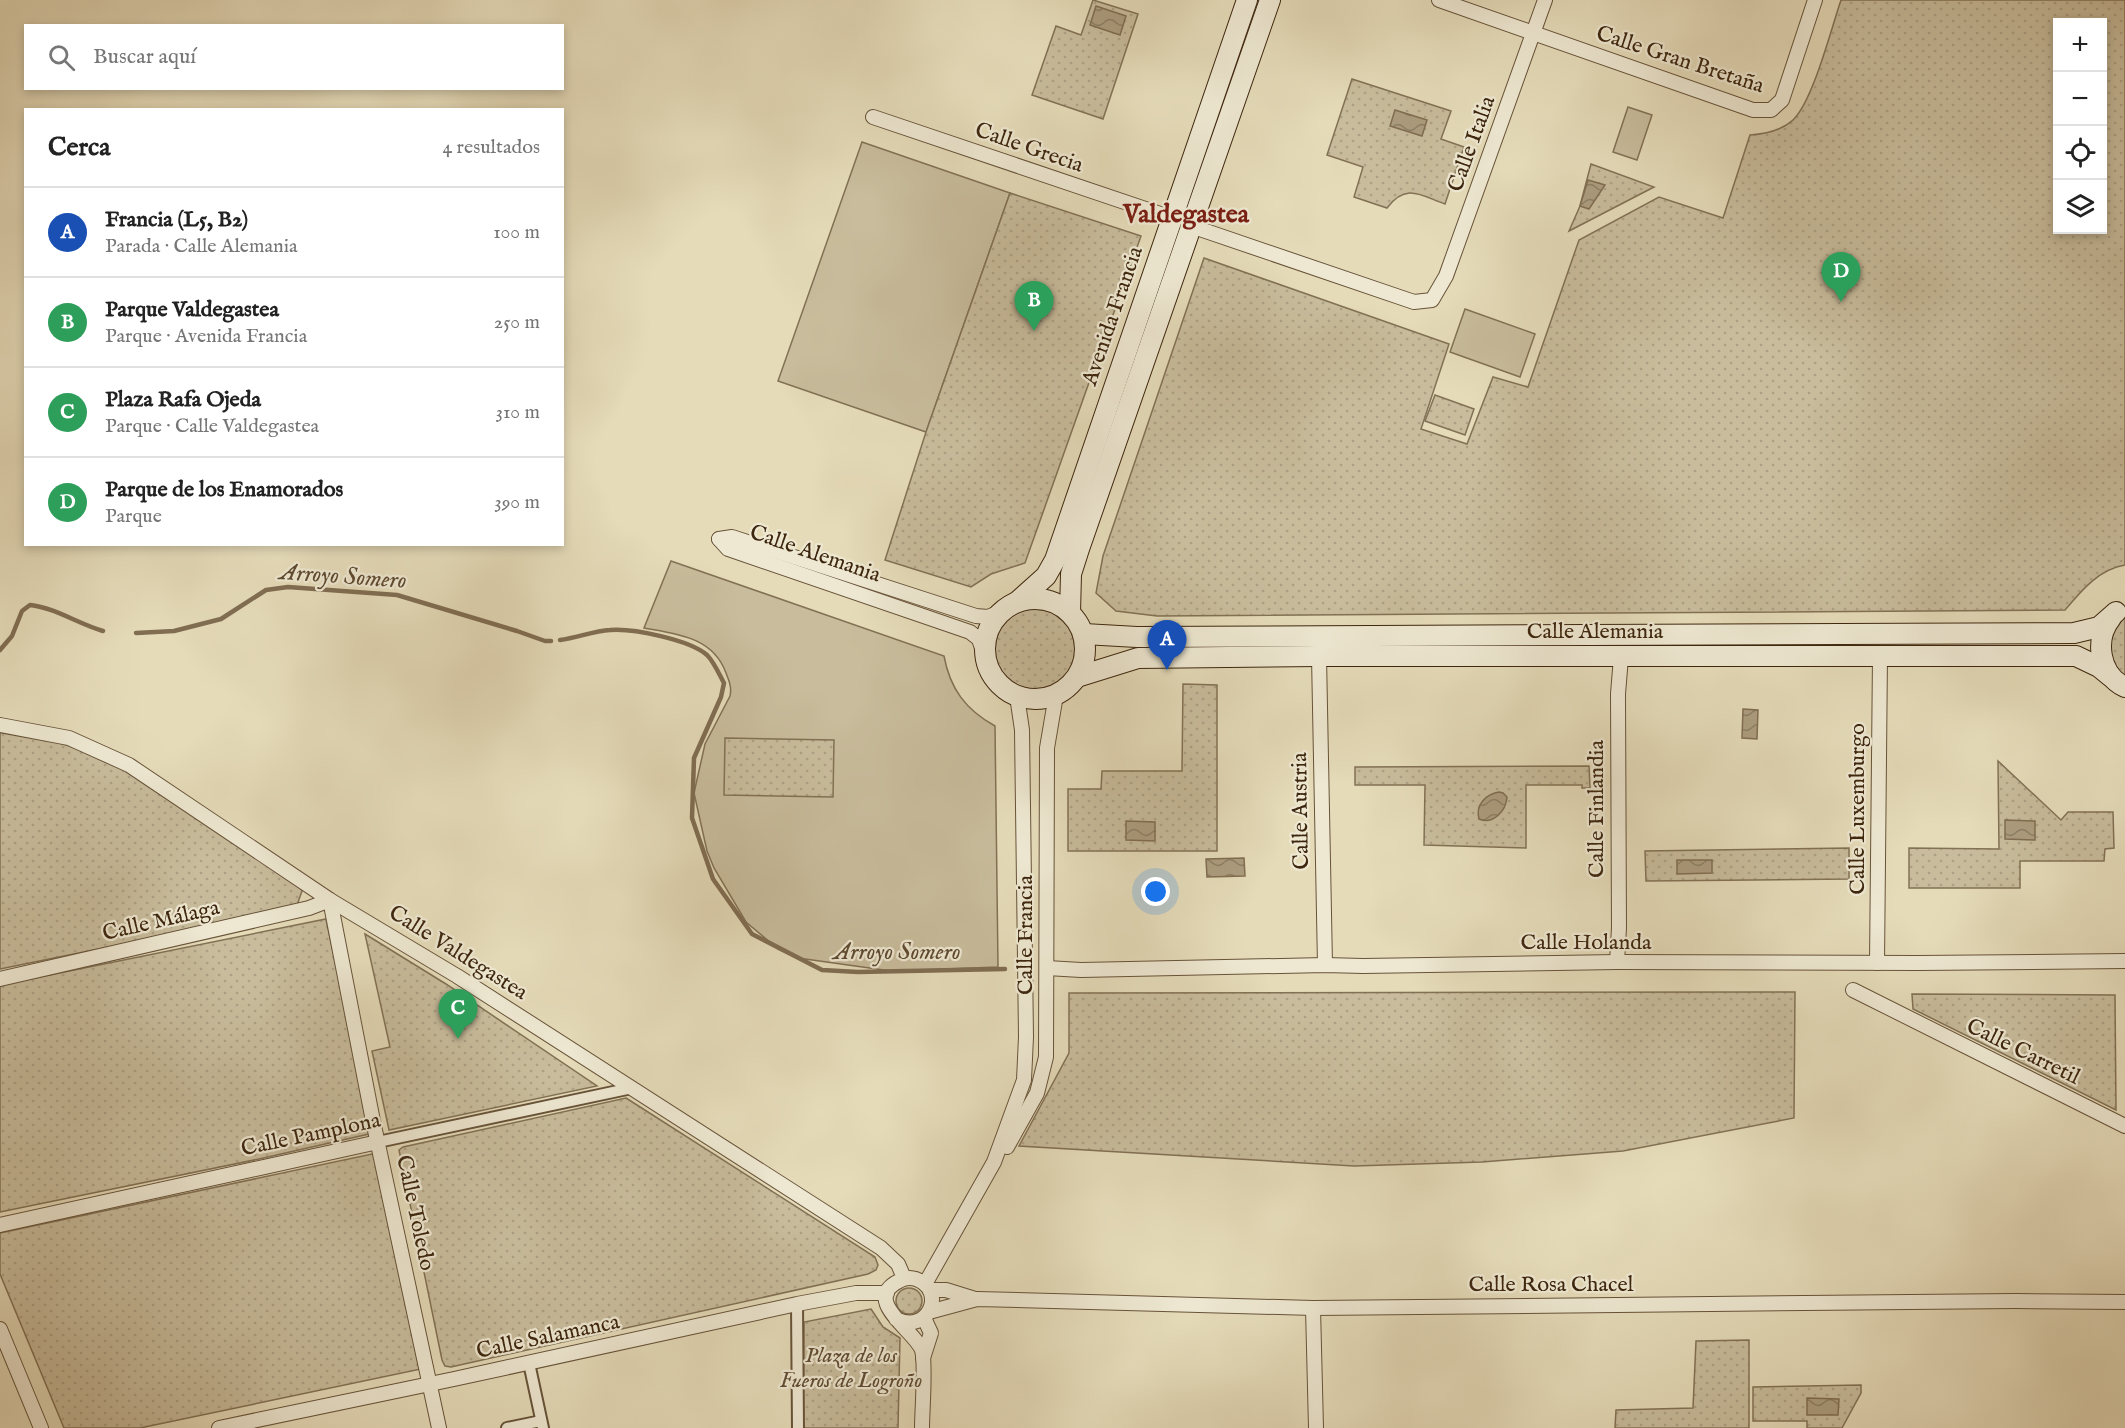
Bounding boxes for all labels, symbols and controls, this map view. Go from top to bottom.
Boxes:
map controls [2053,18,2107,234]
button: + [2053,18,2107,72]
street label: Calle Gran Bretaña [1593,20,1768,100]
search box [24,24,564,90]
icon: search [45,41,78,74]
text: Buscar aquí [93,43,196,71]
button: − [2053,72,2107,126]
street label: Calle Italia [1442,92,1502,196]
street label: Calle Grecia [971,116,1087,180]
button: locate [2053,126,2107,180]
text: Cerca [48,131,110,164]
text: 4 resultados [442,135,540,160]
button: layers [2053,180,2107,234]
district label: Valdegastea [1122,198,1250,231]
text: Francia (L5, B2) [105,206,248,234]
text: A [61,220,74,245]
text: 100 m [493,220,540,245]
text: Parada · Calle Alemania [105,234,298,259]
street label: Avenida Francia [1076,242,1150,390]
pin: D [1822,252,1860,302]
pin: B [1014,282,1054,331]
text: Parque Valdegastea [105,296,279,324]
text: B [61,310,74,335]
text: 250 m [494,310,540,335]
text: Parque · Avenida Francia [105,324,307,349]
text: Plaza Rafa Ojeda [105,386,261,414]
text: C [60,400,75,425]
text: 310 m [496,400,540,425]
text: Parque · Calle Valdegastea [105,414,319,439]
text: Parque de los Enamorados [105,476,343,504]
text: D [59,490,76,515]
text: 390 m [494,490,540,515]
text: Parque [105,504,162,529]
street label: Calle Alemania [746,519,885,590]
water label: Arroyo Somero [276,557,407,597]
street label: Calle Alemania [1527,618,1664,646]
pin: A [1148,620,1186,670]
street label: Calle Luxemburgo [1844,723,1872,895]
street label: Calle Finlandia [1583,739,1611,878]
street label: Calle Austria [1286,752,1316,870]
street label: Calle Francia [1012,875,1040,995]
your location [1141,877,1170,906]
street label: Calle Málaga [100,894,223,948]
street label: Calle Valdegastea [383,899,533,1007]
street label: Calle Holanda [1521,929,1652,957]
water label: Arroyo Somero [830,937,961,968]
pin: C [438,990,478,1039]
street label: Calle Carretil [1962,1012,2084,1092]
street label: Calle Pamplona [239,1106,384,1163]
street label: Calle Toledo [389,1153,441,1274]
street label: Calle Rosa Chacel [1468,1271,1634,1299]
street label: Calle Salamanca [474,1308,623,1366]
park label: Plaza de los Fueros de Logroño [780,1342,922,1395]

